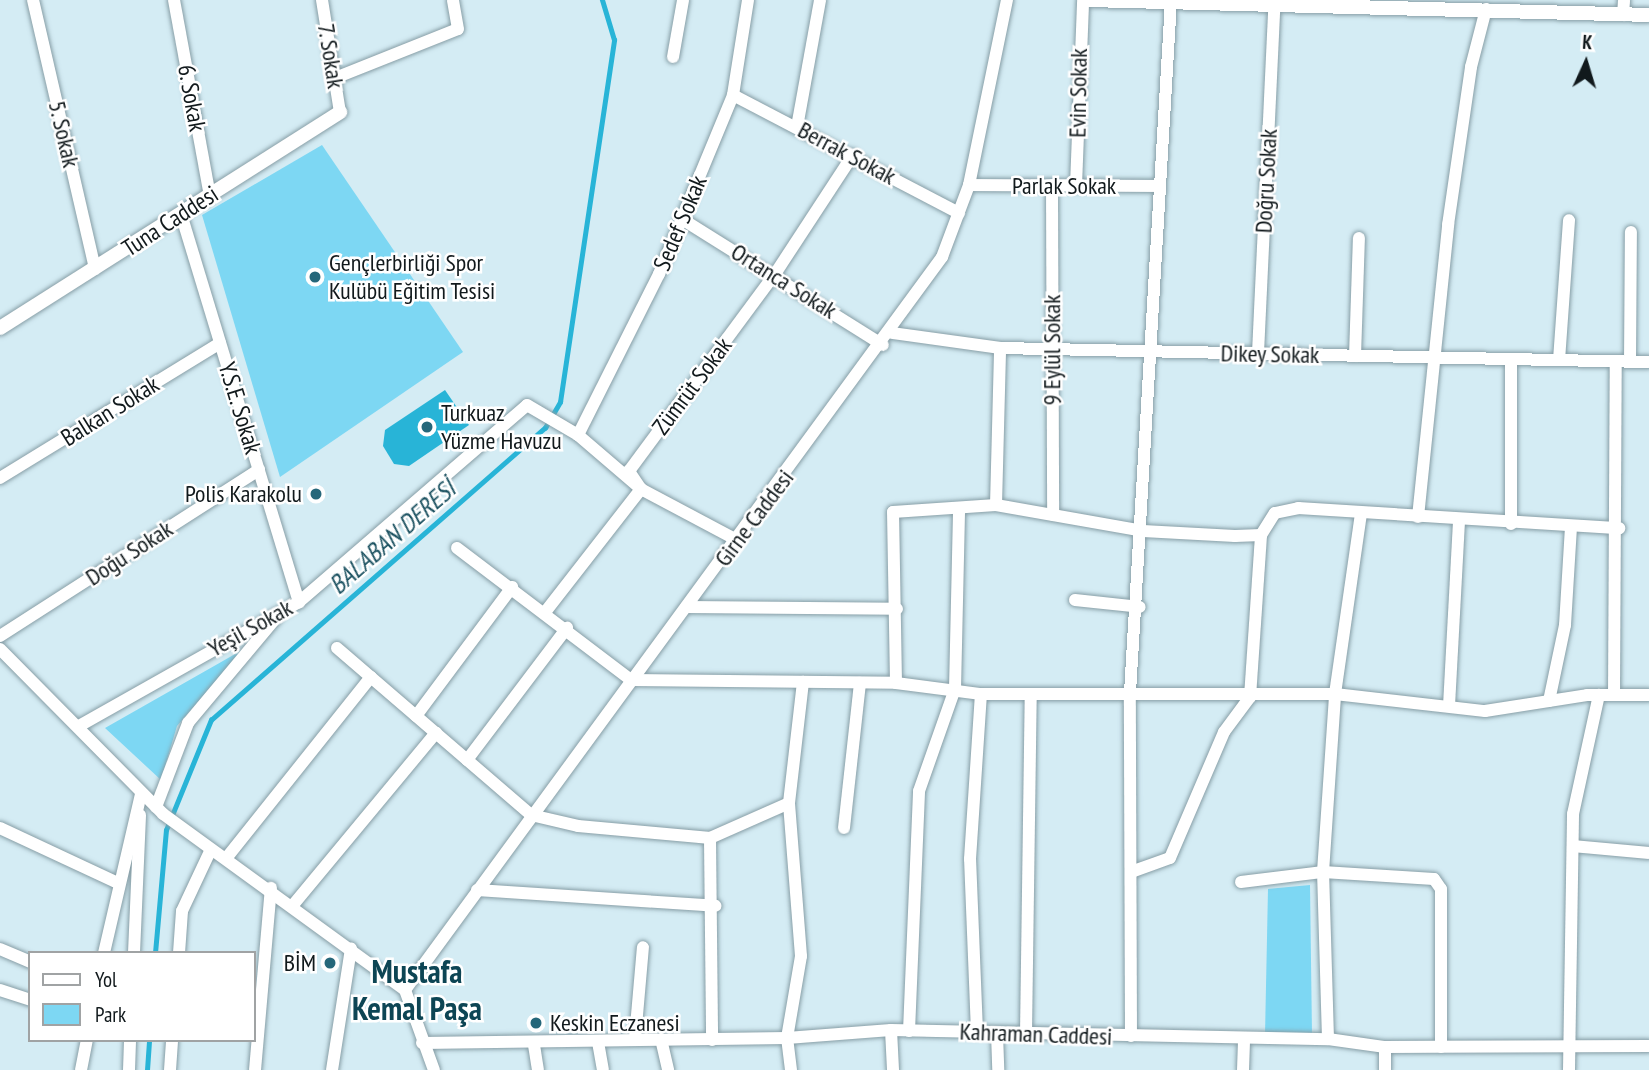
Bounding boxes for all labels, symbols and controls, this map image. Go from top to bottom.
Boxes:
street label: 7. Sokak [312,21,350,91]
north arrow [1551,28,1621,98]
text: K [1582,30,1593,54]
street label: Evin Sokak [1063,48,1093,138]
street label: 6. Sokak [172,62,212,134]
street label: 5. Sokak [42,97,86,171]
street label: Berrak Sokak [793,115,901,191]
street label: Doğru Sokak [1249,128,1283,234]
street label: Sedef Sokak [647,171,713,275]
street label: Parlak Sokak [1012,172,1116,200]
street label: Tuna Caddesi [117,179,223,263]
street label: Ortanca Sokak [726,237,842,325]
place label: Gençlerbirliği Spor Kulübü Eğitim Tesisi [329,249,496,305]
marker: Gençlerbirliği Spor Kulübü Eğitim Tesisi [307,269,323,285]
street label: 9 Eylül Sokak [1038,295,1066,405]
street label: Zümrüt Sokak [646,332,738,440]
street label: Dikey Sokak [1220,339,1320,369]
street label: Y.S.E. Sokak [212,358,268,458]
street label: Balkan Sokak [56,370,164,452]
place label: Turkuaz Yüzme Havuzu [441,399,562,455]
marker: Turkuaz Yüzme Havuzu [419,419,435,435]
street label: Girne Caddesi [708,464,800,572]
water label: BALABAN DERESİ [322,474,462,600]
place label: Polis Karakolu [185,480,302,508]
marker: Polis Karakolu [308,486,324,502]
street label: Doğu Sokak [80,514,178,592]
street label: Yeşil Sokak [203,593,297,663]
place label: BİM [284,949,316,977]
legend [28,951,256,1042]
district label: Mustafa Kemal Paşa [352,953,482,1028]
marker: BİM [322,955,338,971]
text: Yol [95,966,117,993]
text: Park [95,1001,126,1028]
place label: Keskin Eczanesi [550,1009,680,1037]
marker: Keskin Eczanesi [528,1015,544,1031]
street label: Kahraman Caddesi [959,1017,1113,1051]

